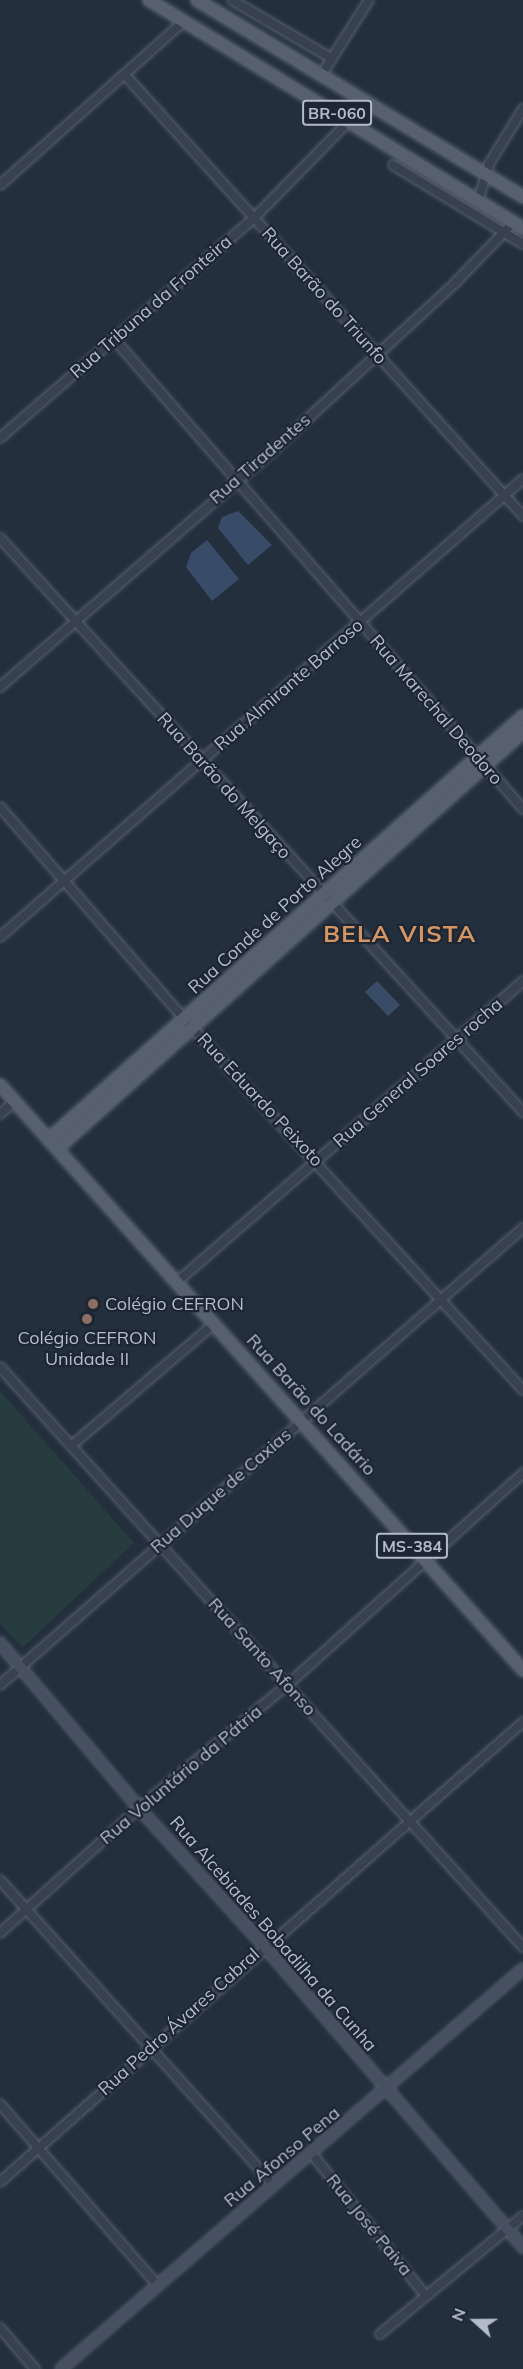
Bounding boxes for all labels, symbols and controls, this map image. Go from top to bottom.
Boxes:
road number: BR-060 [301,100,373,126]
street label: Rua Barão do Triunfo [257,223,391,369]
street label: Rua Tribuna da Fronteira [66,231,236,383]
street label: Rua Tiradentes [205,409,315,509]
street label: Rua Almirante Barroso [210,615,368,755]
street label: Rua Marechal Deodoro [365,631,507,789]
street label: Rua Barão do Melgaço [153,708,295,864]
street label: Rua Conde de Porto Alegre [184,832,366,998]
district label: BELA VISTA [323,920,477,948]
street label: Rua General Soares rocha [329,994,507,1152]
street label: Rua Eduardo Peixoto [193,1029,327,1171]
place label: Colégio CEFRON [105,1293,244,1315]
marker: Colégio CEFRON [86,1297,100,1311]
marker: Colégio CEFRON Unidade II [80,1312,94,1326]
place label: Colégio CEFRON Unidade II [18,1328,156,1370]
street label: Rua Barão do Ladário [242,1330,380,1480]
street label: Rua Duque de Caxias [146,1424,296,1558]
road number: MS-384 [374,1533,450,1559]
street label: Rua Santo Afonso [203,1594,321,1720]
street label: Rua Voluntário da Pátria [96,1701,266,1849]
street label: Rua Alcebiades Bobadilha da Cunha [165,1812,381,2056]
street label: Rua Pedro Ávares Cabral [94,1944,264,2100]
street label: Rua Afonso Pena [220,2102,344,2212]
street label: Rua José Paiva [321,2170,417,2280]
north arrow [445,2291,505,2351]
text: N [447,2305,470,2324]

